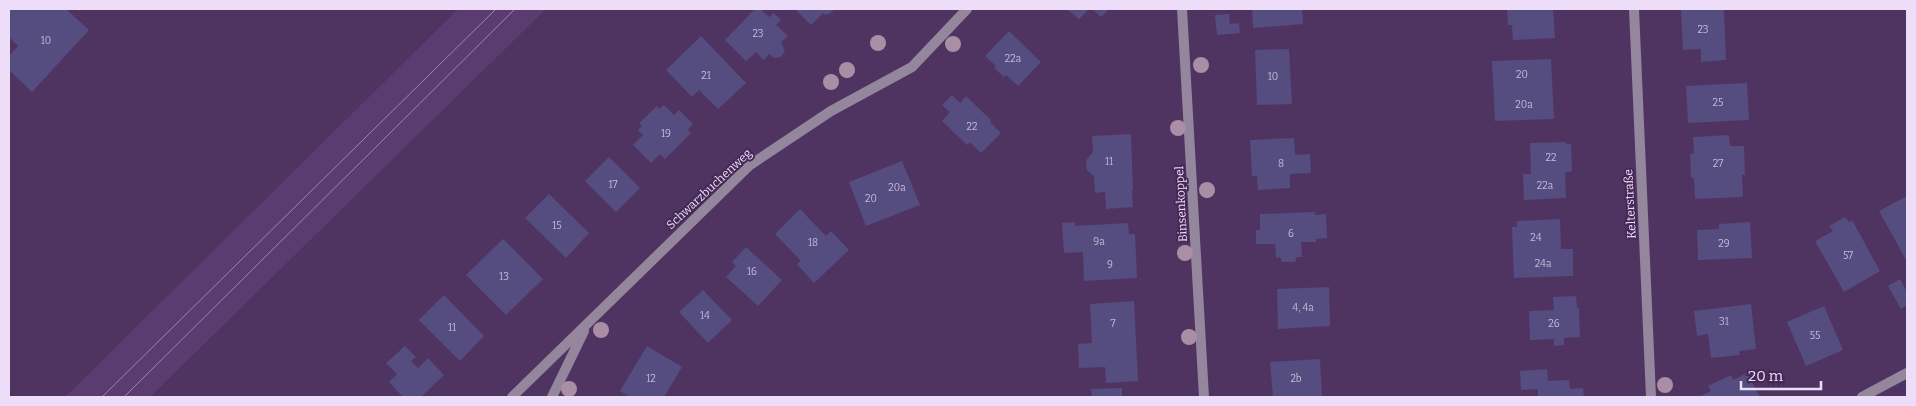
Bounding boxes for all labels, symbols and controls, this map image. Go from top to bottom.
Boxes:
house number: 23 [1697,24,1709,36]
house number: 23 [752,28,764,40]
house number: 10 [41,35,51,47]
house number: 22a [1005,53,1022,65]
house number: 20 [1516,69,1528,81]
house number: 21 [701,70,711,82]
house number: 10 [1268,71,1278,83]
house number: 25 [1713,97,1723,109]
house number: 20a [1515,99,1533,111]
house number: 22 [967,121,977,133]
house number: 19 [661,128,671,140]
street label: Schwarzbuchenweg [663,146,755,232]
house number: 22 [1546,152,1556,164]
house number: 11 [1105,156,1113,168]
house number: 8 [1278,158,1284,170]
house number: 27 [1713,158,1723,170]
street label: Binsenkoppel [1172,165,1190,242]
street label: Kelterstraße [1621,169,1639,239]
house number: 17 [609,179,617,191]
house number: 22a [1537,180,1554,192]
house number: 20a [888,182,906,194]
house number: 20 [865,193,877,205]
house number: 15 [552,220,562,232]
house number: 6 [1288,228,1294,240]
house number: 24 [1530,232,1542,244]
house number: 9a [1093,236,1105,248]
house number: 18 [808,237,818,249]
house number: 29 [1718,238,1730,250]
house number: 57 [1843,250,1853,262]
house number: 24a [1535,258,1552,270]
house number: 9 [1107,259,1113,271]
house number: 16 [747,266,757,278]
house number: 13 [499,271,509,283]
house number: 4, 4a [1292,302,1314,314]
house number: 14 [700,310,710,322]
house number: 31 [1719,316,1729,328]
house number: 7 [1110,318,1116,330]
house number: 26 [1548,318,1560,330]
house number: 11 [448,322,456,334]
house number: 55 [1810,330,1820,342]
scale bar [1741,358,1821,390]
text: 20 m [1748,367,1784,385]
house number: 12 [646,373,656,385]
house number: 2b [1290,373,1302,385]

